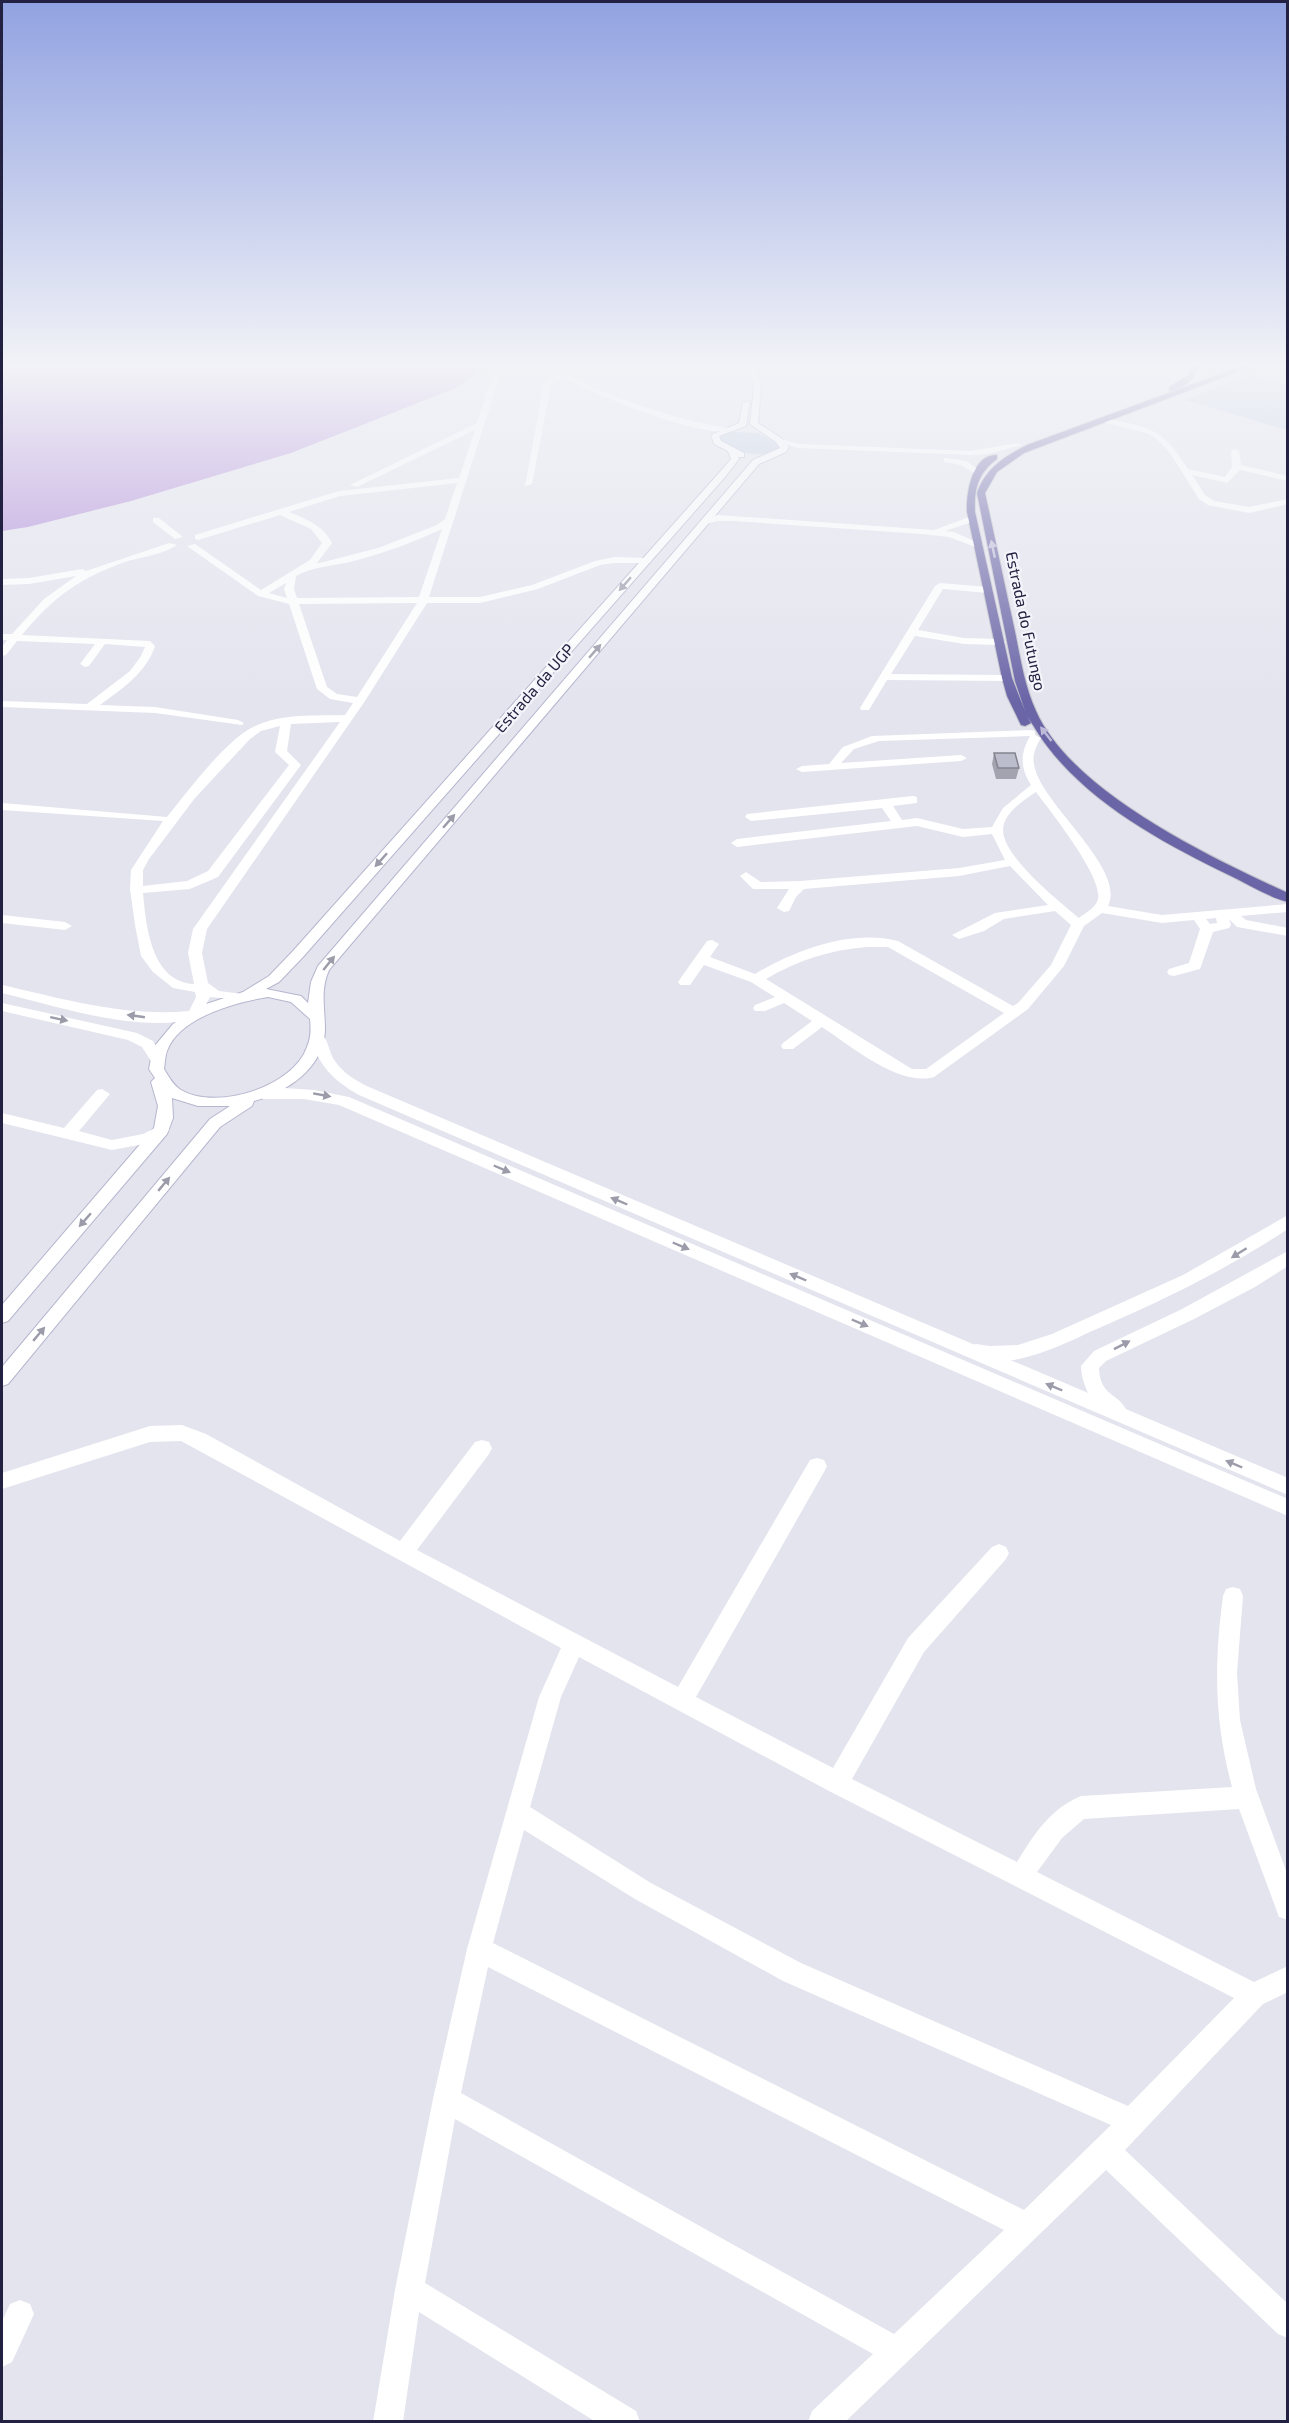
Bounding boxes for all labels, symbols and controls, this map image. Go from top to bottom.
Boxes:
one-way arrow [988,539,997,558]
street label: Estrada do Futungo [1002,550,1051,692]
one-way arrow [618,577,631,592]
street label: Estrada da UGP [490,639,577,736]
one-way arrow [588,644,601,659]
one-way arrow [1040,727,1052,742]
one-way arrow [442,814,455,829]
one-way arrow [375,852,388,867]
one-way arrow [322,955,335,971]
one-way arrow [126,1012,145,1021]
one-way arrow [49,1015,68,1025]
one-way arrow [312,1091,331,1100]
one-way arrow [493,1165,511,1174]
one-way arrow [157,1177,170,1192]
one-way arrow [610,1196,627,1205]
one-way arrow [78,1212,91,1228]
one-way arrow [672,1242,690,1251]
one-way arrow [1231,1247,1247,1258]
one-way arrow [789,1272,807,1281]
one-way arrow [851,1319,869,1328]
one-way arrow [32,1327,45,1342]
one-way arrow [1113,1340,1130,1350]
one-way arrow [1045,1382,1063,1392]
one-way arrow [1225,1459,1242,1468]

